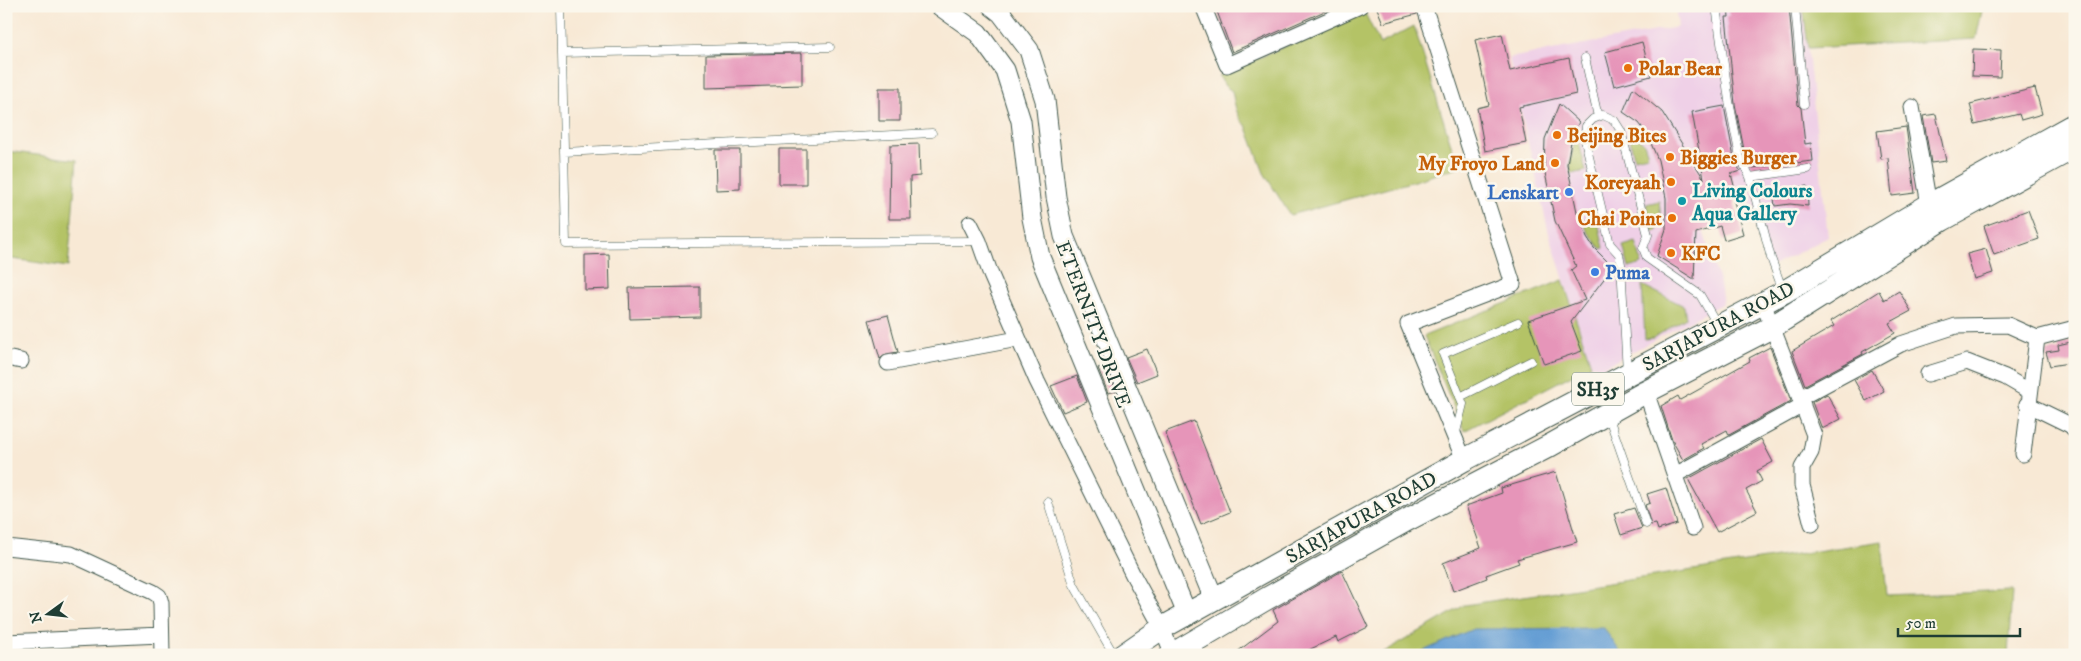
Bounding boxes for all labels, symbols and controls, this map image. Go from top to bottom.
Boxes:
place label: Polar Bear [1638,57,1723,82]
marker: Polar Bear [1622,62,1634,74]
place label: Beijing Bites [1567,124,1667,149]
marker: Beijing Bites [1551,129,1563,141]
place label: Biggies Burger [1680,146,1797,171]
marker: Biggies Burger [1664,151,1676,163]
place label: My Froyo Land [1418,152,1546,177]
marker: My Froyo Land [1549,157,1561,169]
place label: Koreyaah [1585,171,1662,196]
marker: Koreyaah [1665,176,1677,188]
place label: Living Colours Aqua Gallery [1691,179,1813,227]
place label: Lenskart [1487,181,1560,206]
marker: Lenskart [1563,186,1575,198]
marker: Living Colours Aqua Gallery [1676,195,1688,207]
place label: Chai Point [1577,207,1663,232]
marker: Chai Point [1666,212,1678,224]
street label: ETERNITY DRIVE [1049,238,1136,411]
place label: KFC [1681,242,1721,267]
marker: KFC [1665,247,1677,259]
place label: Puma [1605,261,1650,286]
marker: Puma [1589,266,1601,278]
street label: SARJAPURA ROAD [1638,277,1799,378]
road number: SH35 [1572,372,1624,406]
street label: SARJAPURA ROAD [1282,466,1442,570]
north arrow [22,588,72,638]
scale bar [1898,606,2021,638]
text: N [26,609,47,625]
text: 50 m [1906,614,1936,633]

